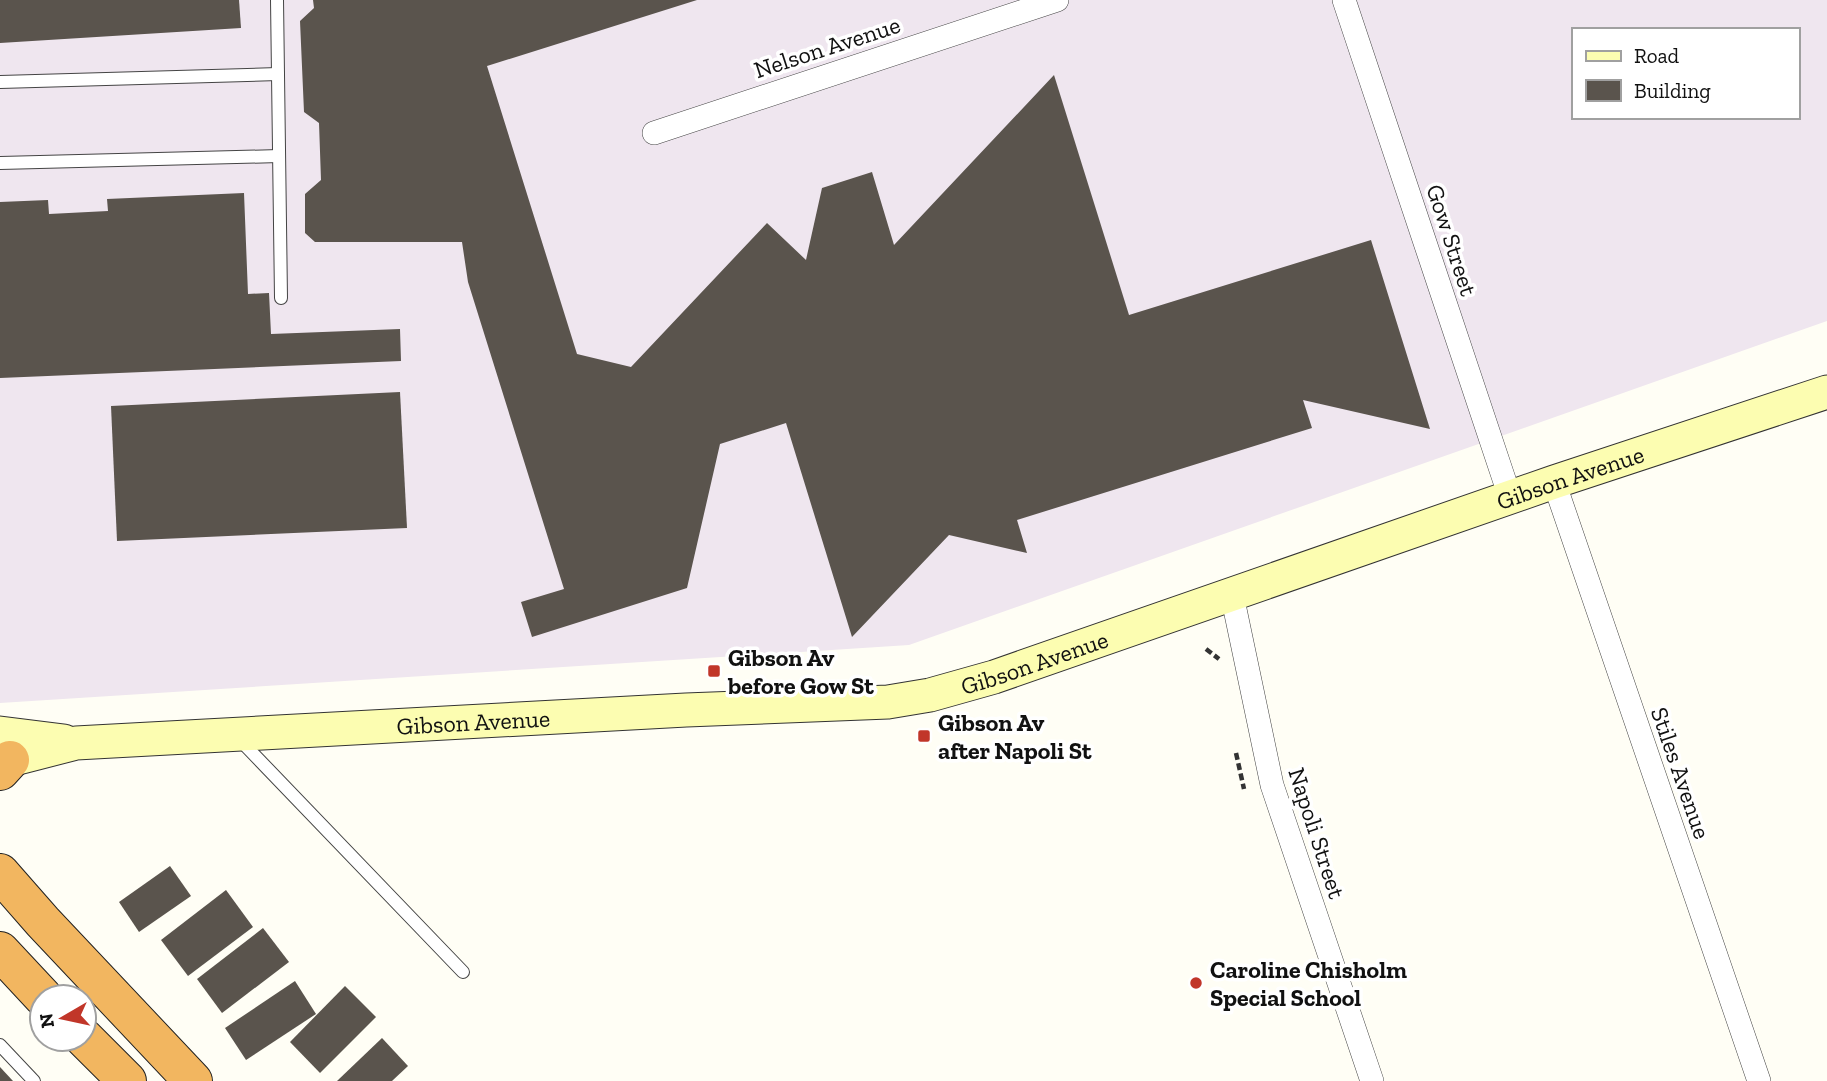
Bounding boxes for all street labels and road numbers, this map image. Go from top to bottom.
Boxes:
street label: Nelson Avenue [750,10,904,84]
street label: Gow Street [1420,181,1484,299]
street label: Gibson Avenue [1493,439,1647,515]
street label: Gibson Avenue [957,624,1112,700]
street label: Gibson Avenue [396,703,551,740]
street label: Stiles Avenue [1645,703,1717,843]
street label: Napoli Street [1282,764,1352,902]

